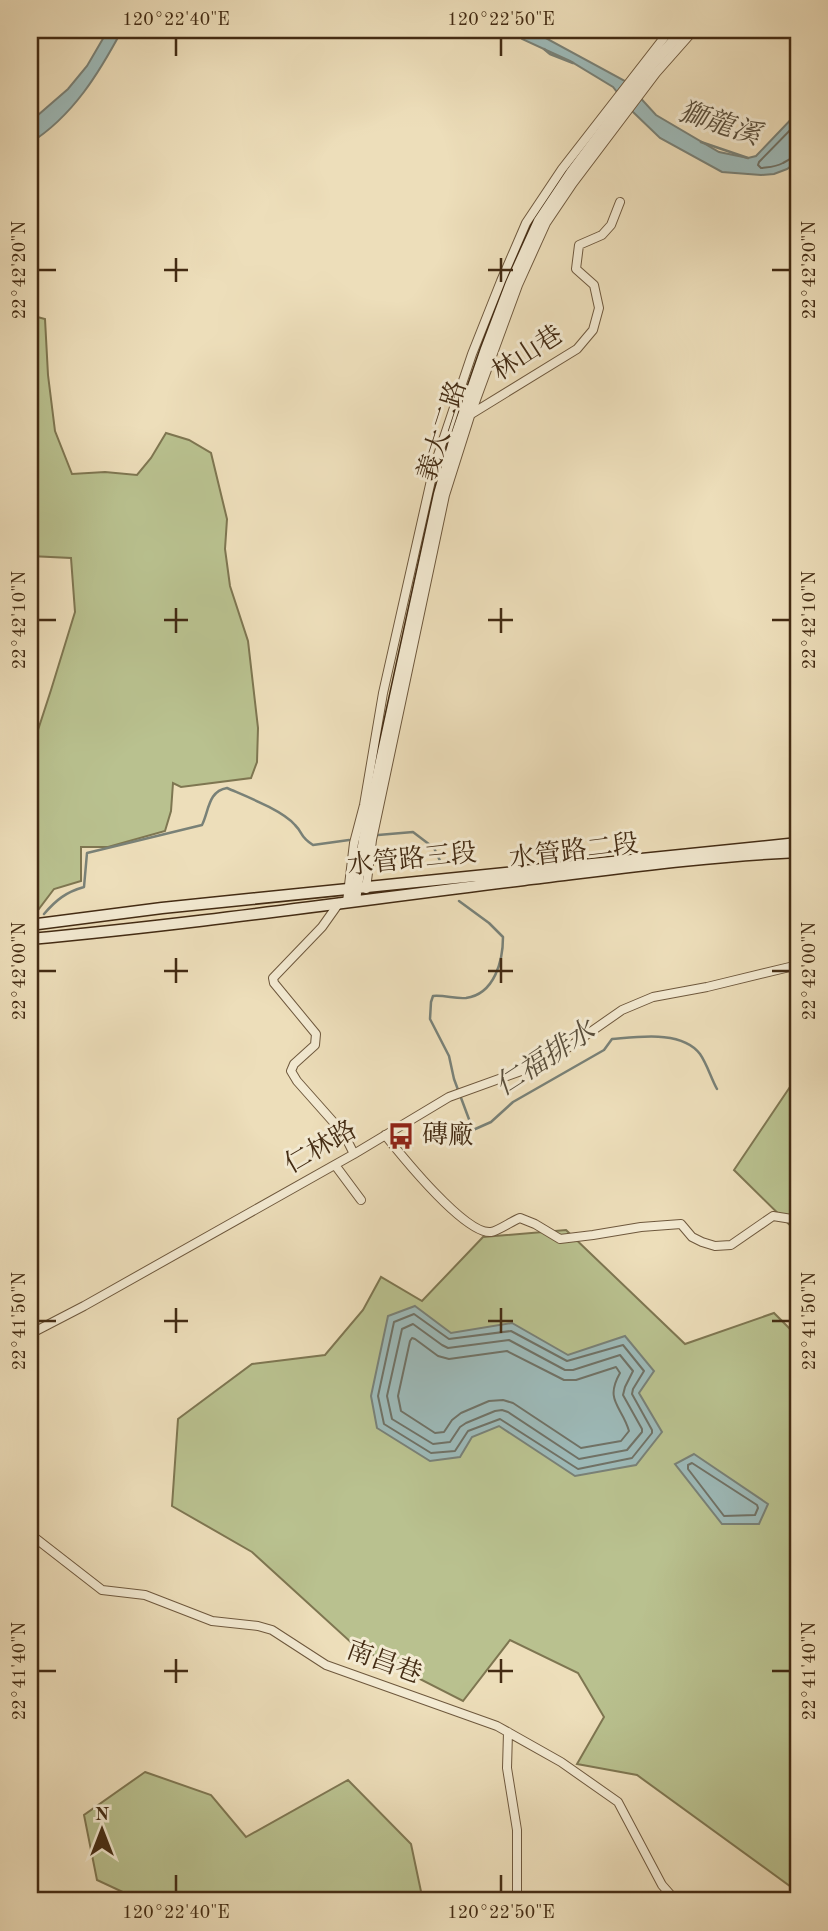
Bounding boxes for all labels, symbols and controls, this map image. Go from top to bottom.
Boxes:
text: 120°22'40"E [122,11,230,29]
text: 120°22'50"E [447,11,555,29]
water label: 獅龍溪 [675,96,767,152]
text: 22°42'20"N [11,221,29,319]
text: 22°42'20"N [801,221,819,319]
street label: 林山巷 [487,320,568,386]
street label: 義大二路 [413,377,471,484]
text: 22°42'10"N [11,571,29,669]
text: 22°42'10"N [801,571,819,669]
street label: 水管路二段 [508,829,640,873]
street label: 水管路三段 [346,838,478,880]
text: 22°42'00"N [11,922,29,1020]
text: 22°42'00"N [801,922,819,1020]
water label: 仁福排水 [490,1014,603,1102]
street label: 仁林路 [280,1116,361,1179]
bus stop icon: 磚廠 [386,1121,416,1151]
place label: 磚廠 [422,1121,474,1149]
text: 22°41'50"N [11,1272,29,1370]
text: 22°41'50"N [801,1272,819,1370]
text: 22°41'40"N [11,1622,29,1720]
text: 22°41'40"N [801,1622,819,1720]
street label: 南昌巷 [343,1636,426,1689]
north arrow [66,1794,136,1864]
text: N [95,1806,110,1825]
text: 120°22'40"E [122,1904,230,1922]
text: 120°22'50"E [447,1904,555,1922]

